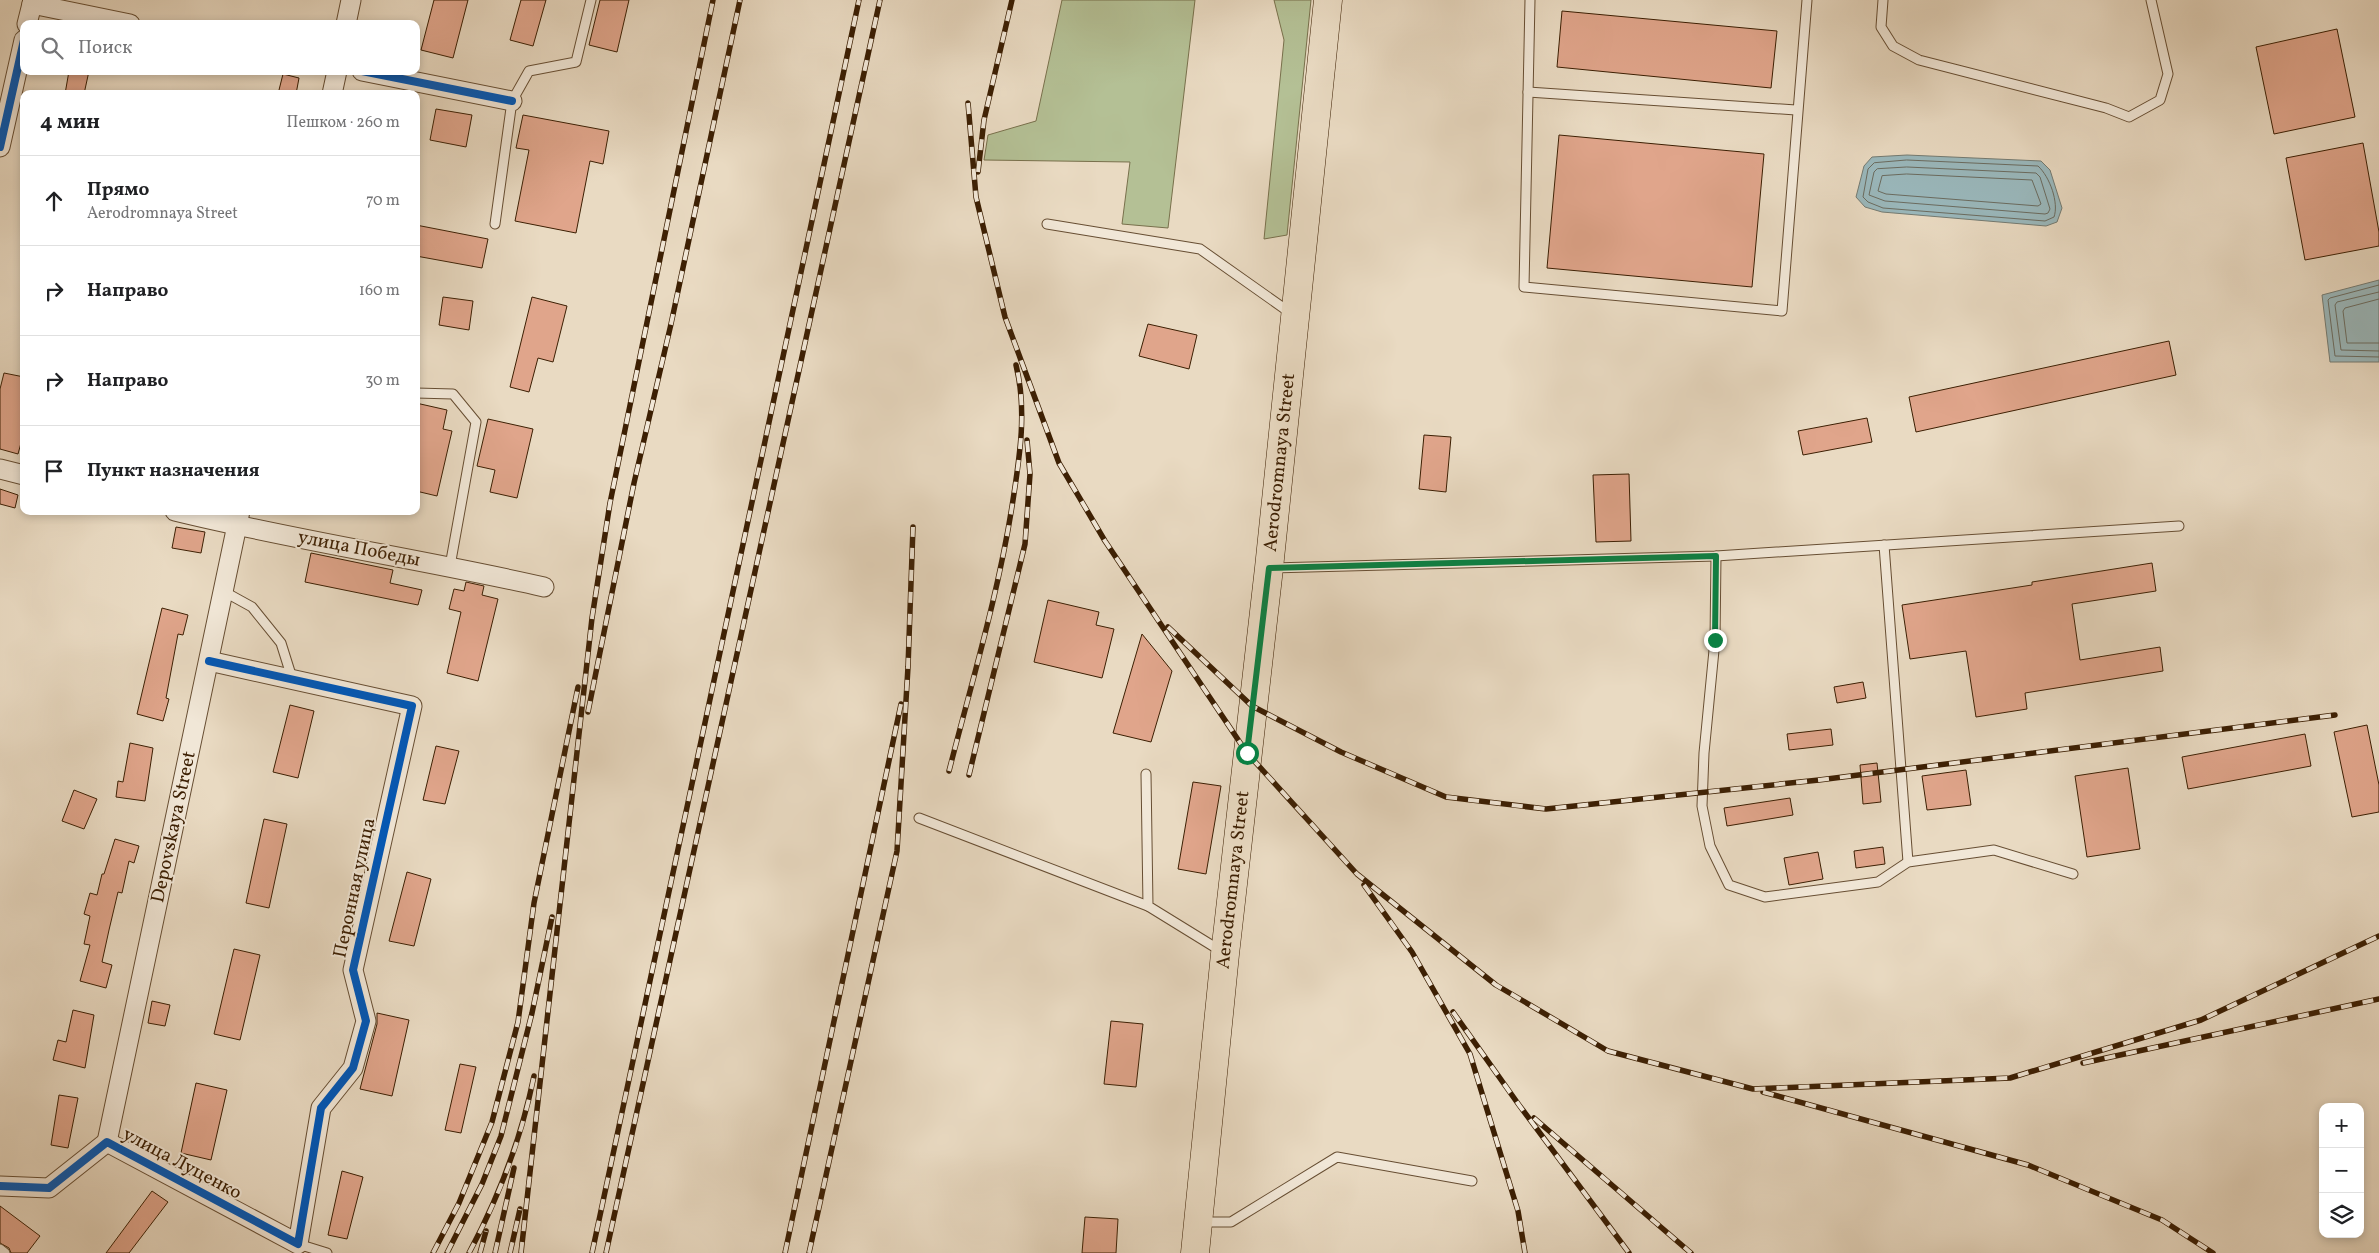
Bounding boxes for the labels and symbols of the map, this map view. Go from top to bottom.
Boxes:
street label: Aerodromnaya Street [1258,372,1302,553]
street label: улица Победы [296,524,422,574]
route end [1704,629,1727,652]
route start [1236,742,1259,765]
street label: Depovskaya Street [145,748,203,905]
street label: Aerodromnaya Street [1211,789,1257,970]
street label: Перонная улица [327,815,383,961]
street label: улица Луценко [118,1122,246,1206]

